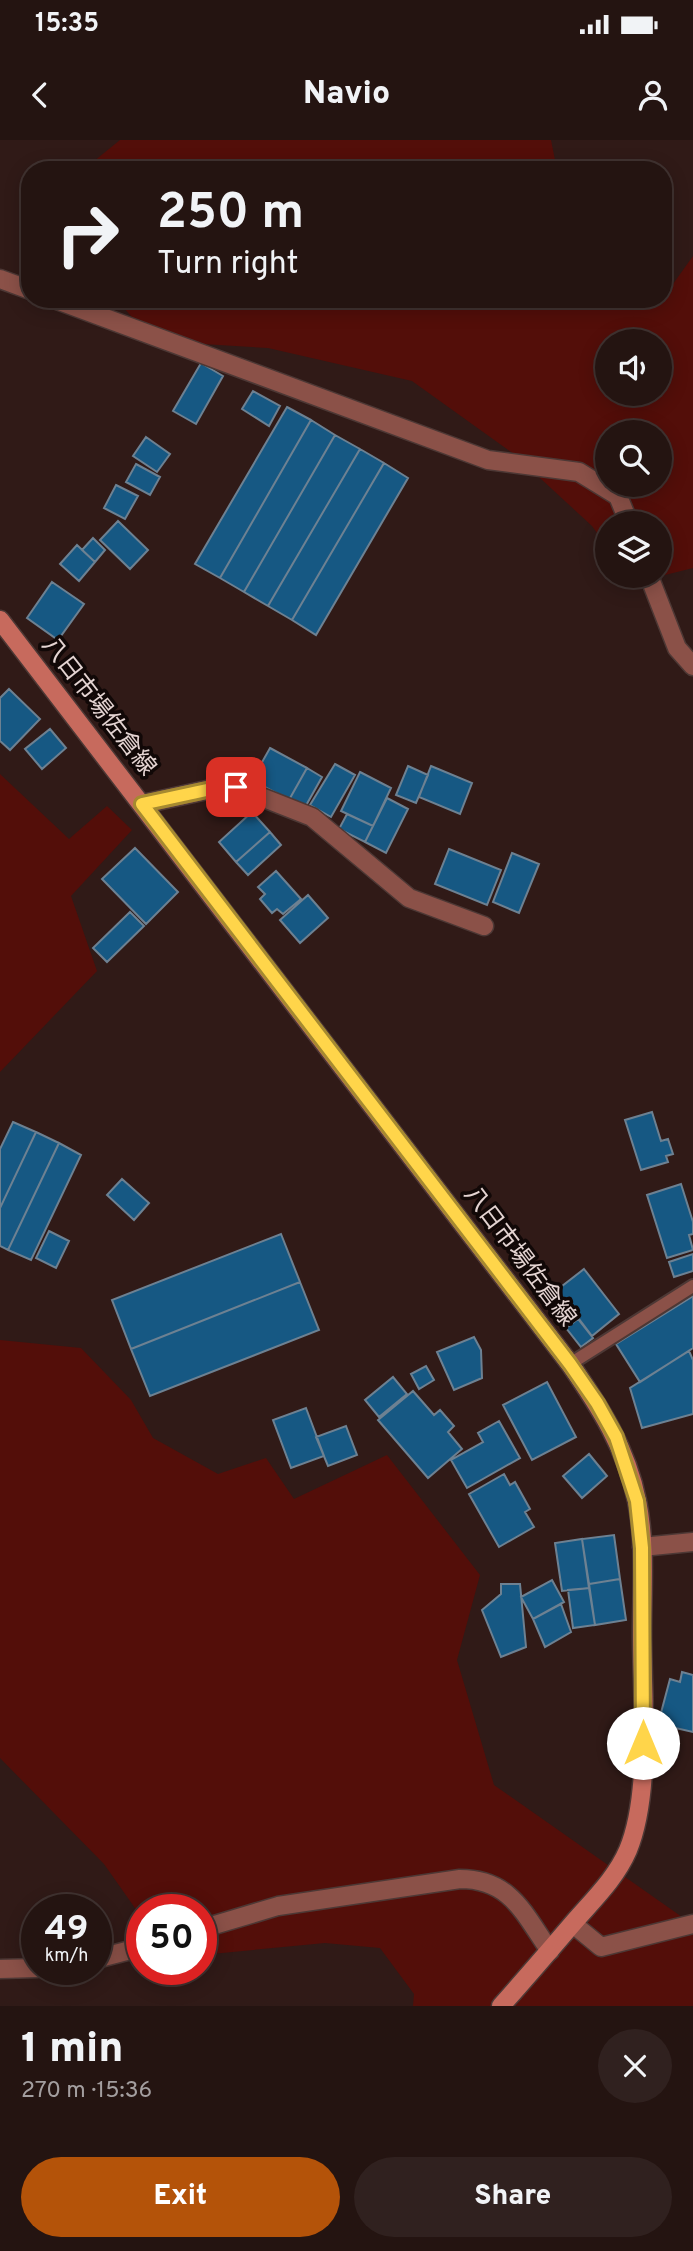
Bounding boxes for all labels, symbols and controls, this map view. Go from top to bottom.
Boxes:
text: 15:35 [35,8,99,41]
text: Navio [303,75,390,115]
icon: back [21,76,59,114]
icon: person [634,76,672,114]
text: 250 m [157,184,304,246]
icon: right [42,189,133,280]
text: Turn right [157,245,299,285]
map controls [595,329,672,588]
button: sound [595,329,672,406]
button: search [595,420,672,497]
button: layers [595,511,672,588]
street label: 八日市場佐倉線 [34,632,162,782]
pin [206,757,266,817]
icon: arrive [217,768,255,806]
street label: 八日市場佐倉線 [456,1181,582,1333]
position arrow [606,1706,680,1780]
speed limit sign: 50 [126,1894,217,1985]
text: 49 [44,1908,89,1952]
text: km/h [45,1945,88,1968]
text: 1 min [21,2024,124,2077]
button: close [598,2029,672,2103]
text: 270 m · 15:36 [21,2077,152,2106]
button: Exit [21,2157,340,2237]
button: Share [354,2157,672,2237]

